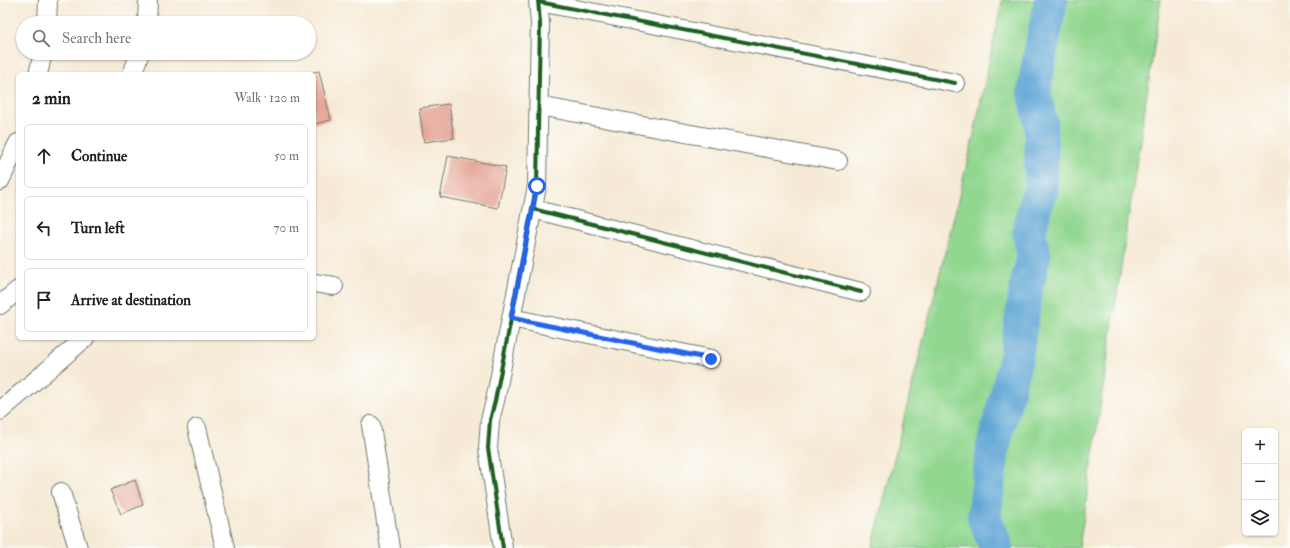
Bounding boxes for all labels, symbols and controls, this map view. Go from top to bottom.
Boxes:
search box [16,16,316,60]
icon: search [30,27,52,49]
text: Search here [62,29,131,48]
text: 2 min [32,88,71,109]
text: Walk · 120 m [234,90,300,106]
icon: ahead [33,145,55,167]
text: Continue [71,147,127,166]
text: 50 m [274,148,299,164]
route start [528,177,546,195]
icon: left [33,217,55,239]
text: Turn left [71,219,125,238]
text: 70 m [274,220,299,236]
icon: arrive [33,289,55,311]
text: Arrive at destination [71,291,191,310]
route end [702,350,720,368]
map controls [1242,428,1278,536]
button: + [1242,428,1278,464]
button: − [1242,464,1278,500]
button: layers [1242,500,1278,536]

